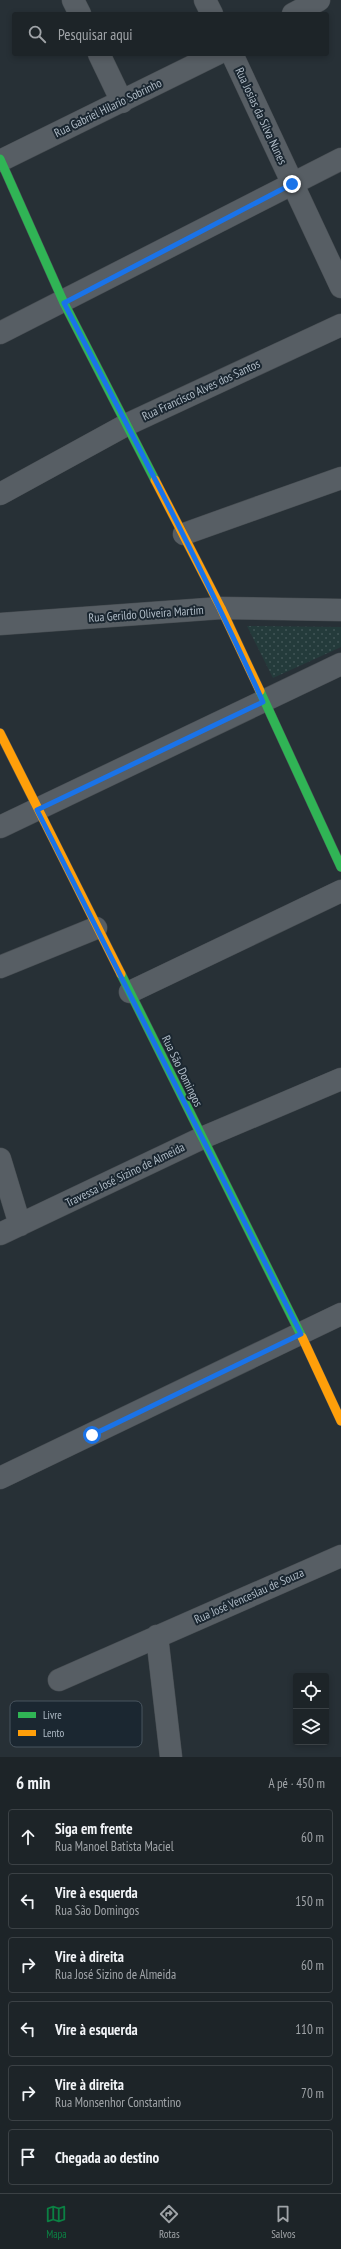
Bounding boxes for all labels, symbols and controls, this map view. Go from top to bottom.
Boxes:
search box [12,12,329,56]
icon: search [26,23,48,45]
text: Pesquisar aqui [58,25,132,44]
street label: Rua Josias da Silva Nunes [232,65,291,167]
street label: Rua Gabriel Hilario Sobrinho [52,75,164,140]
route end [283,175,301,193]
street label: Rua Francisco Alves dos Santos [139,356,262,423]
street label: Rua Gerildo Oliveira Martim [88,602,204,625]
street label: Rua São Domingos [159,1033,206,1109]
street label: Travessa José Sizino de Almeida [63,1139,187,1210]
route start [83,1426,101,1444]
street label: Rua José Venceslau de Souza [192,1564,306,1627]
map controls [293,1673,329,1745]
button: locate [293,1673,329,1709]
legend [10,1701,142,1747]
text: Livre [43,1708,62,1722]
button: layers [293,1709,329,1745]
text: Lento [43,1726,64,1740]
text: 6 min [16,1772,50,1794]
text: A pé · 450 m [268,1775,325,1792]
text: Siga em frente [55,1819,133,1838]
icon: ahead [17,1826,39,1848]
text: 60 m [301,1829,324,1846]
text: Rua Manoel Batista Maciel [55,1838,174,1855]
text: Vire à esquerda [55,1883,138,1902]
icon: left [17,1890,39,1912]
text: 150 m [295,1893,324,1910]
text: Rua São Domingos [55,1902,139,1919]
text: Vire à direita [55,1947,124,1966]
icon: right [17,1954,39,1976]
text: 60 m [301,1957,324,1974]
text: Rua José Sizino de Almeida [55,1966,176,1983]
icon: left [17,2018,39,2040]
text: Vire à esquerda [55,2020,138,2039]
text: 110 m [295,2021,324,2038]
text: Vire à direita [55,2075,124,2094]
icon: right [17,2082,39,2104]
text: 70 m [301,2085,324,2102]
text: Rua Monsenhor Constantino [55,2094,181,2111]
icon: arrive [17,2146,39,2168]
text: Chegada ao destino [55,2148,159,2167]
tab: Mapa [45,2203,67,2241]
tab: Rotas [158,2203,180,2241]
tab: Salvos [271,2203,296,2241]

